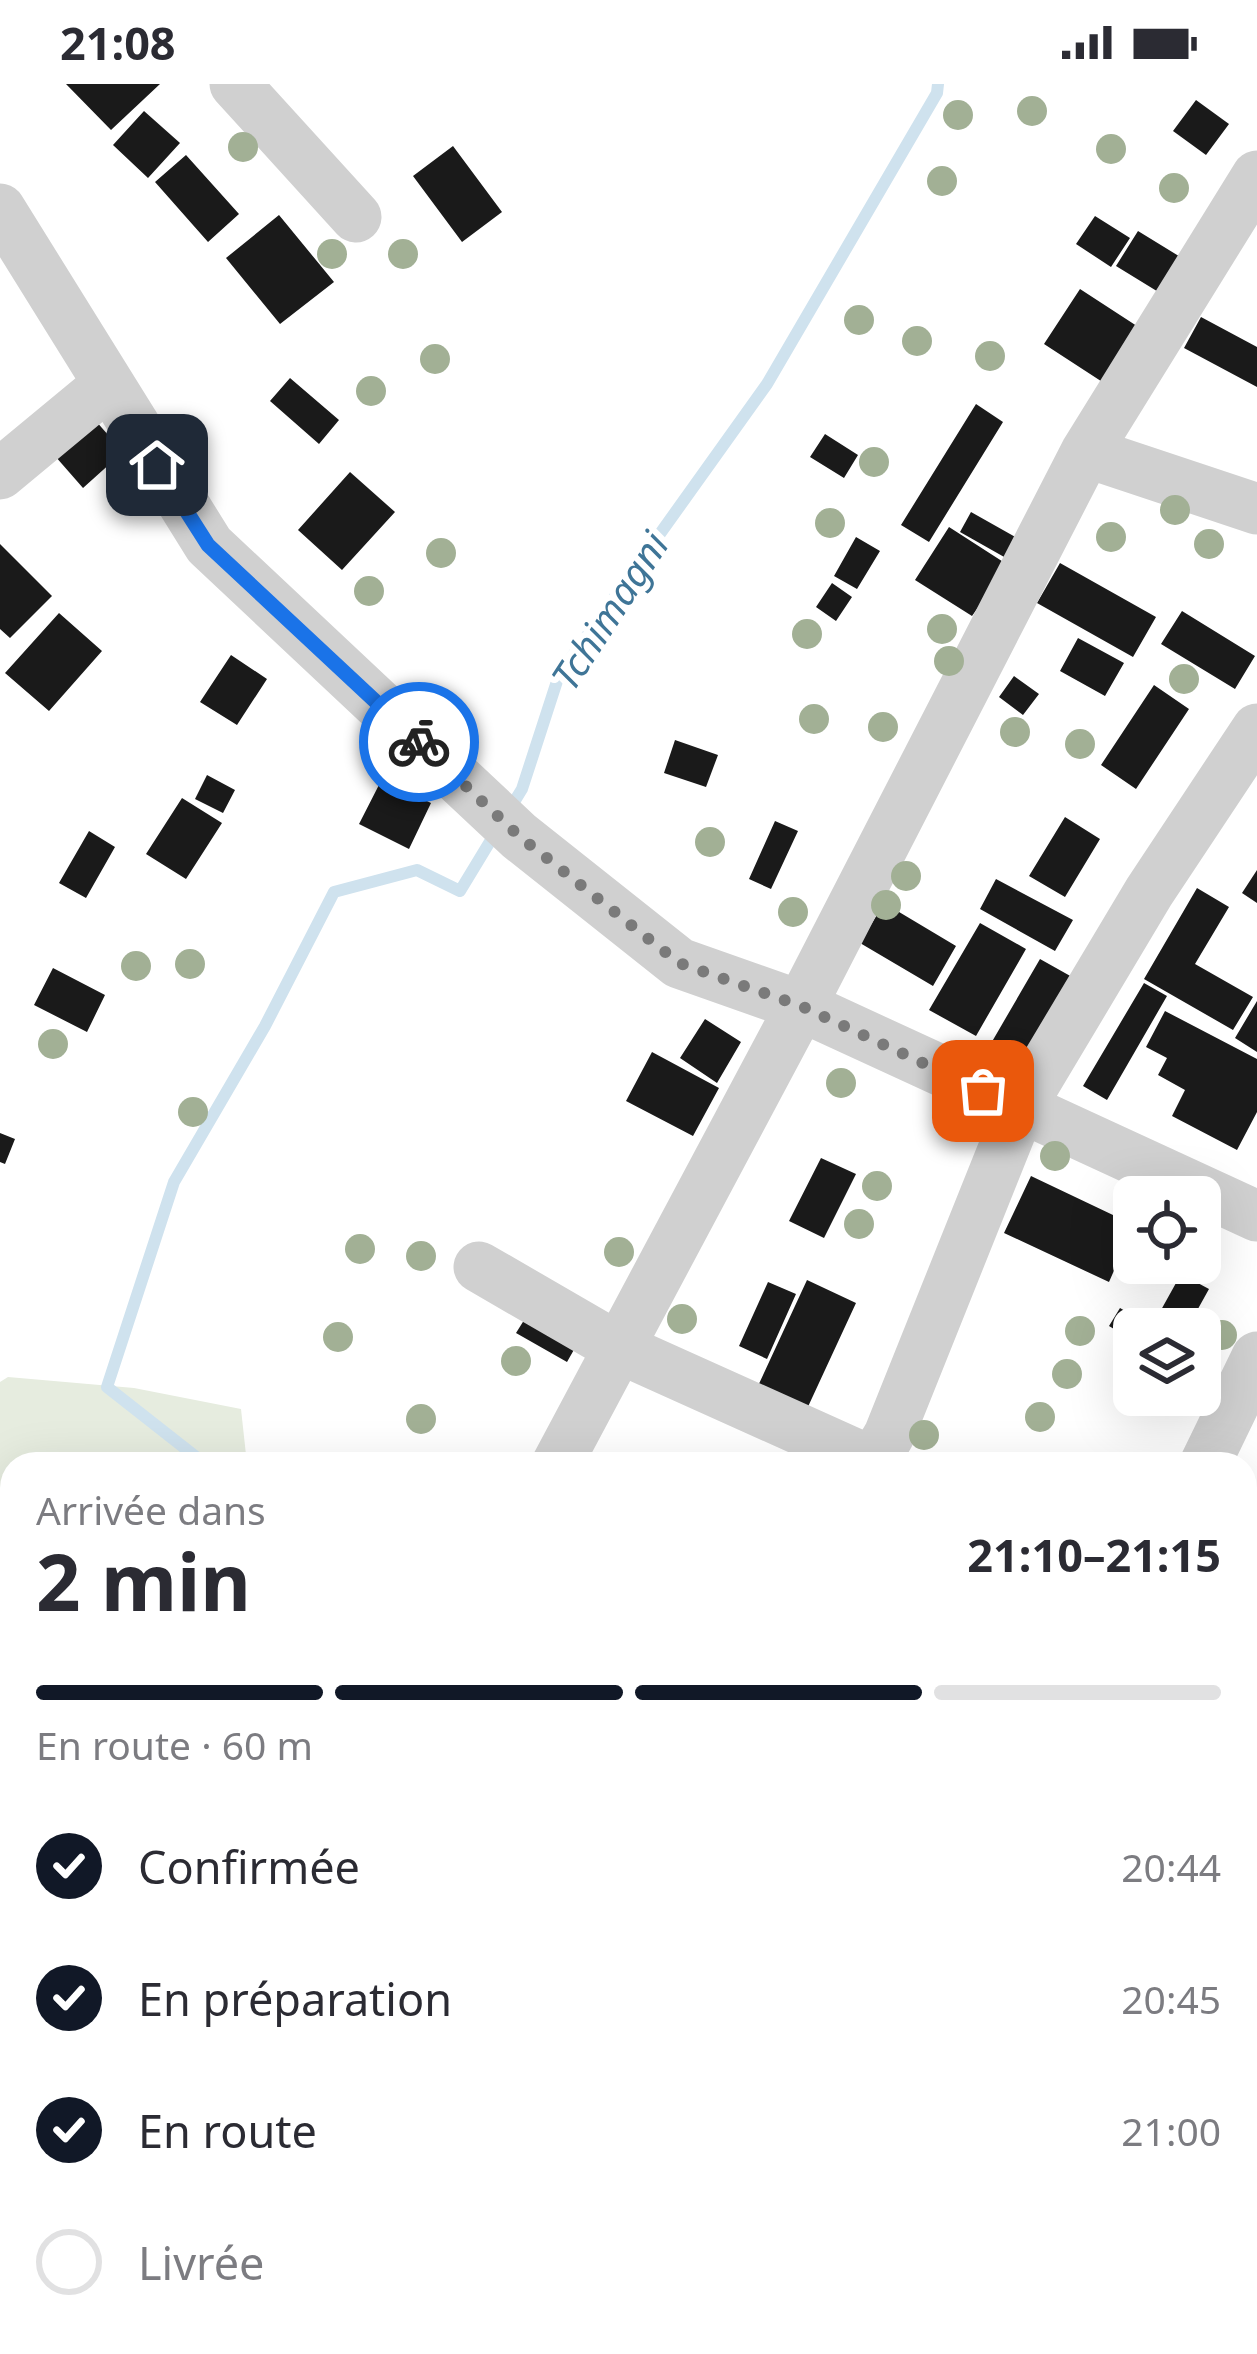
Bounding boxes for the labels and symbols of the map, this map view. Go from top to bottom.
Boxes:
pin [106,414,208,516]
water label: Tchimagni [538,520,680,700]
courier [359,682,479,802]
pin [932,1040,1034,1142]

